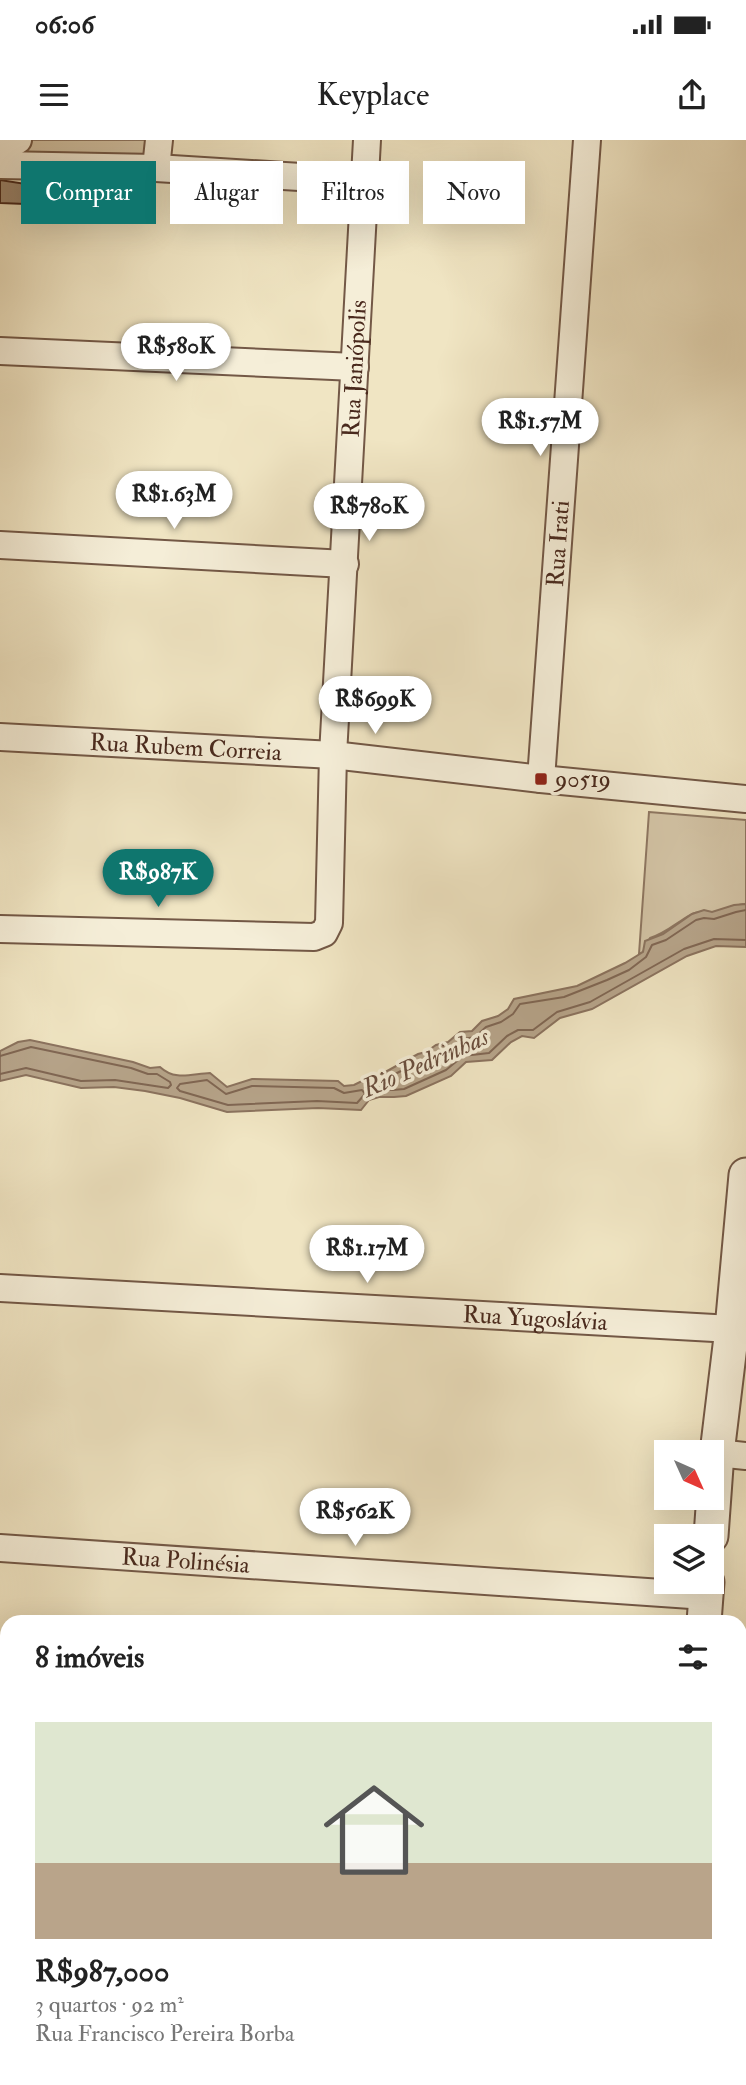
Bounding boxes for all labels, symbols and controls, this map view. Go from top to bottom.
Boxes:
text: 06:06 [35,9,94,41]
text: Keyplace [317,75,429,115]
icon: menu [35,76,73,114]
icon: share [673,76,711,114]
chip: Comprar [21,161,156,224]
chip: Alugar [170,161,283,224]
chip: Filtros [297,161,409,224]
chip: Novo [423,161,525,224]
street label: Rua Janiópolis [336,299,374,438]
pin: R$580K [119,324,233,383]
text: R$580K [137,331,215,360]
pin: R$1.57M [475,398,605,458]
text: R$1.57M [498,406,582,435]
pin: R$1.63M [109,472,239,531]
text: R$1.63M [132,479,216,508]
pin: R$780K [312,484,426,543]
text: R$780K [330,491,408,520]
street label: Rua Irati [540,499,577,588]
pin: R$699K [318,676,432,736]
text: R$699K [335,684,415,713]
street label: Rua Rubem Correia [89,727,284,768]
place label: 90519 [553,764,611,795]
marker: 90519 [533,771,549,787]
pin: R$987K [101,850,215,909]
text: R$987K [119,857,197,886]
water label: Rio Pedrinhas [356,1020,495,1105]
pin: R$1.17M [302,1226,432,1285]
text: R$1.17M [325,1233,409,1262]
street label: Rua Yugoslávia [462,1299,610,1338]
north arrow [654,1440,724,1510]
map controls [654,1440,724,1594]
pin: R$562K [298,1488,412,1548]
text: R$562K [316,1496,394,1525]
button: layers [654,1524,724,1594]
street label: Rua Polinésia [120,1541,252,1581]
icon: filters [674,1638,712,1676]
text: 8 imóveis [35,1639,144,1676]
icon: home [311,1767,437,1893]
text: R$987,000 [35,1953,169,1990]
text: 3 quartos · 92 m² [35,1990,184,2019]
text: Rua Francisco Pereira Borba [35,2019,295,2048]

